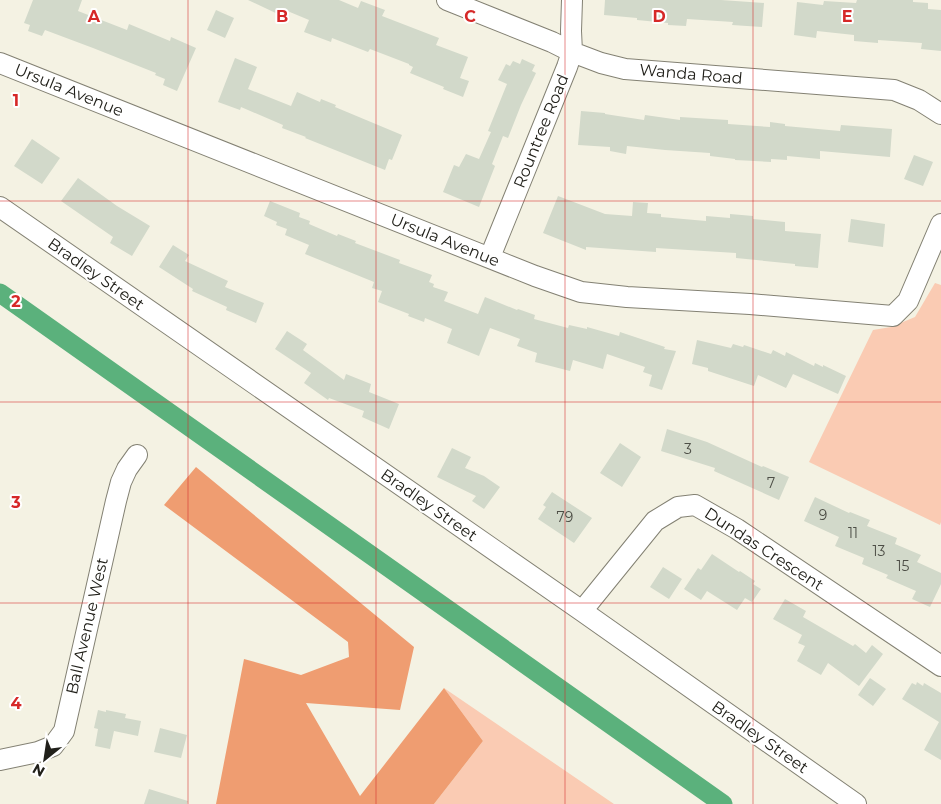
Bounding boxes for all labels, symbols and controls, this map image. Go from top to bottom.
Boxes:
text: A [87,7,101,26]
text: B [276,7,288,26]
text: C [464,7,476,26]
text: D [652,7,666,26]
text: E [842,7,852,26]
street label: Ursula Avenue [12,59,126,121]
street label: Wanda Road [639,60,743,88]
street label: Rountree Road [509,71,573,191]
text: 1 [13,91,19,110]
street label: Ursula Avenue [388,209,502,271]
street label: Bradley Street [44,234,148,315]
text: 2 [11,292,21,311]
house number: 3 [684,440,692,458]
street label: Bradley Street [377,465,481,546]
house number: 7 [767,474,775,492]
text: 3 [10,493,21,512]
street label: Dundas Crescent [701,503,827,595]
house number: 9 [819,506,827,524]
house number: 79 [557,508,573,526]
house number: 11 [848,524,858,542]
house number: 13 [873,542,886,560]
street label: Ball Avenue West [62,555,112,696]
house number: 15 [897,557,910,575]
text: 4 [10,694,22,713]
street label: Bradley Street [708,697,812,778]
north arrow [20,734,70,784]
text: N [29,760,48,781]

